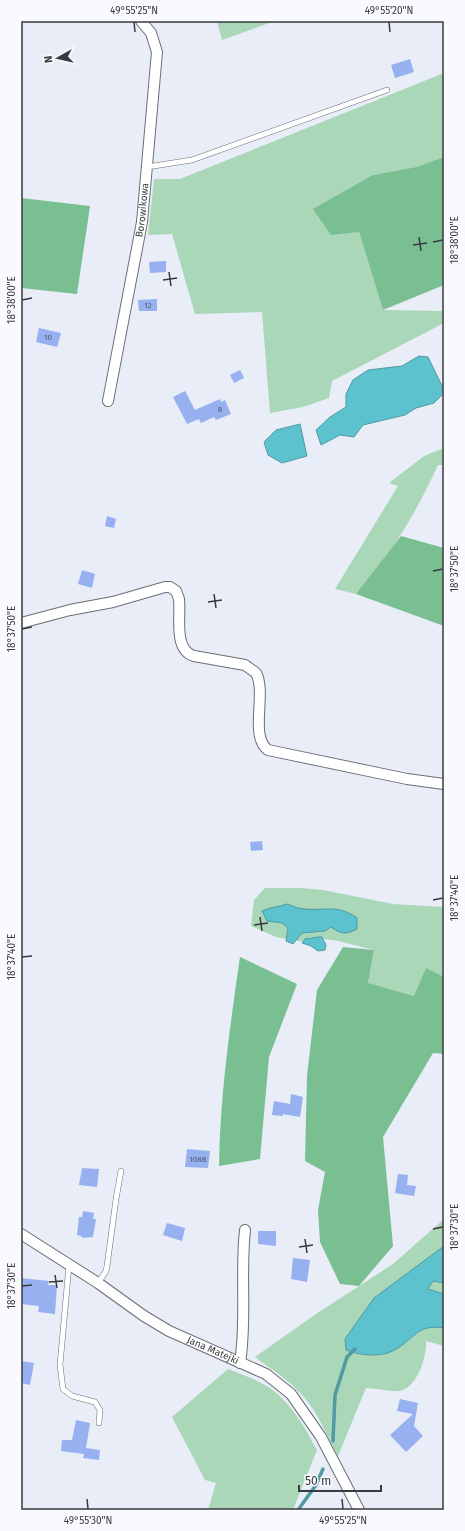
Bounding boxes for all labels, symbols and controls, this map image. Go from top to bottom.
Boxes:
text: 49°55'25"N [110,5,158,17]
text: 49°55'20"N [365,5,413,17]
north arrow [38,38,78,78]
text: N [42,55,56,64]
street label: Borowikowa [133,182,151,238]
text: 18°38'00"E [449,216,461,264]
text: 18°38'00"E [6,276,18,324]
house number: 12 [144,301,152,310]
house number: 10 [44,333,52,342]
house number: 8 [218,405,223,414]
text: 18°37'50"E [449,546,461,592]
text: 18°37'50"E [6,606,18,652]
text: 18°37'40"E [449,875,461,921]
text: 18°37'40"E [6,934,18,980]
house number: 108B [189,1155,207,1164]
text: 18°37'30"E [449,1204,461,1250]
text: 18°37'30"E [6,1263,18,1309]
street label: Jana Matejki [185,1334,241,1367]
scale bar [299,1467,381,1493]
text: 50 m [305,1474,331,1488]
text: 49°55'30"N [64,1515,112,1527]
text: 49°55'25"N [319,1515,367,1527]

